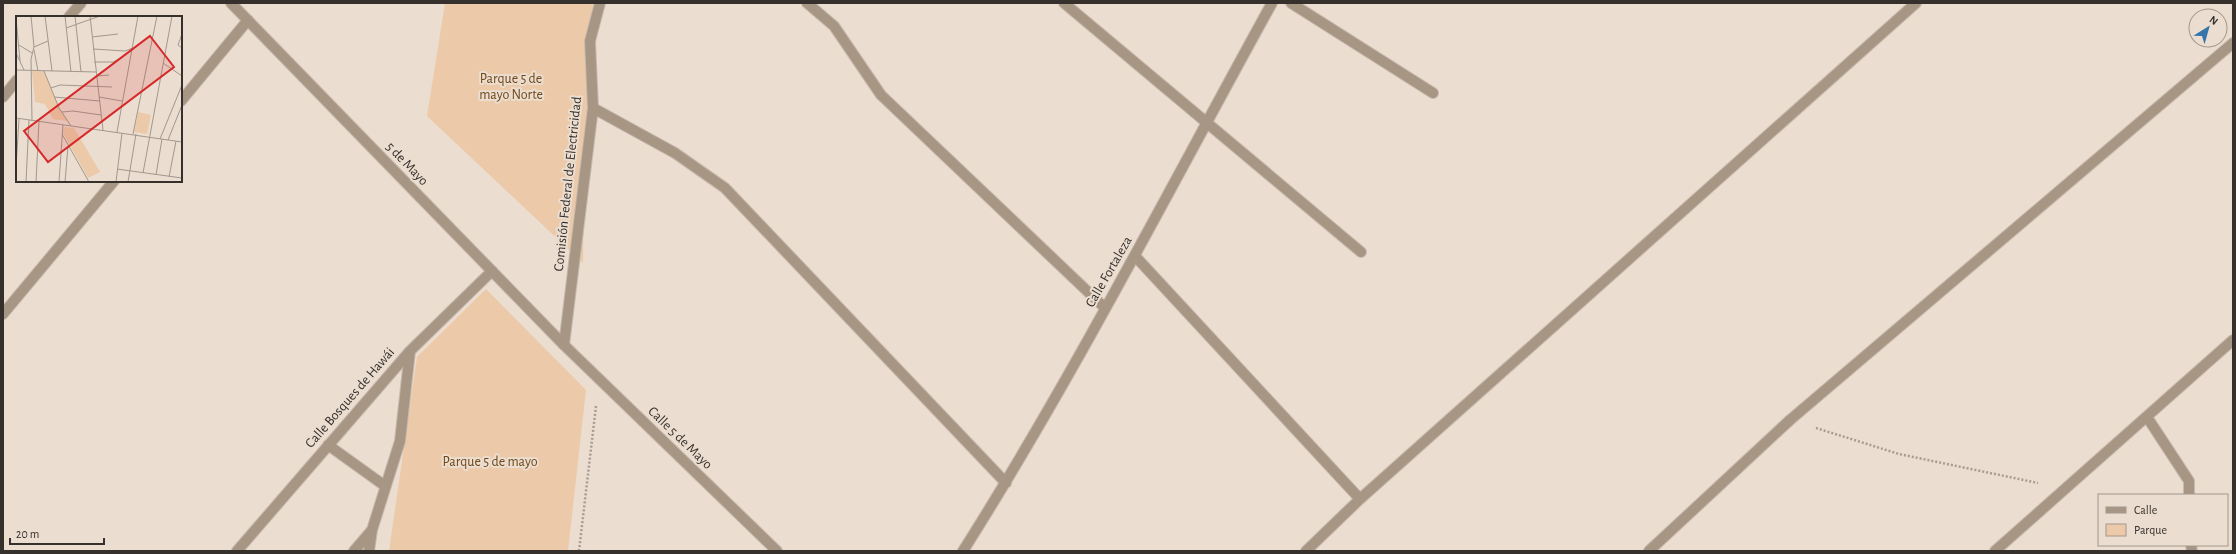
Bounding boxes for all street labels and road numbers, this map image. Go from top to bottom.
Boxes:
street label: Comisión Federal de Electricidad [552,96,584,272]
street label: 5 de Mayo [383,140,431,188]
street label: Calle Fortaleza [1083,234,1135,310]
street label: Calle Bosques de Hawái [303,345,397,451]
street label: Calle 5 de Mayo [645,404,715,472]

